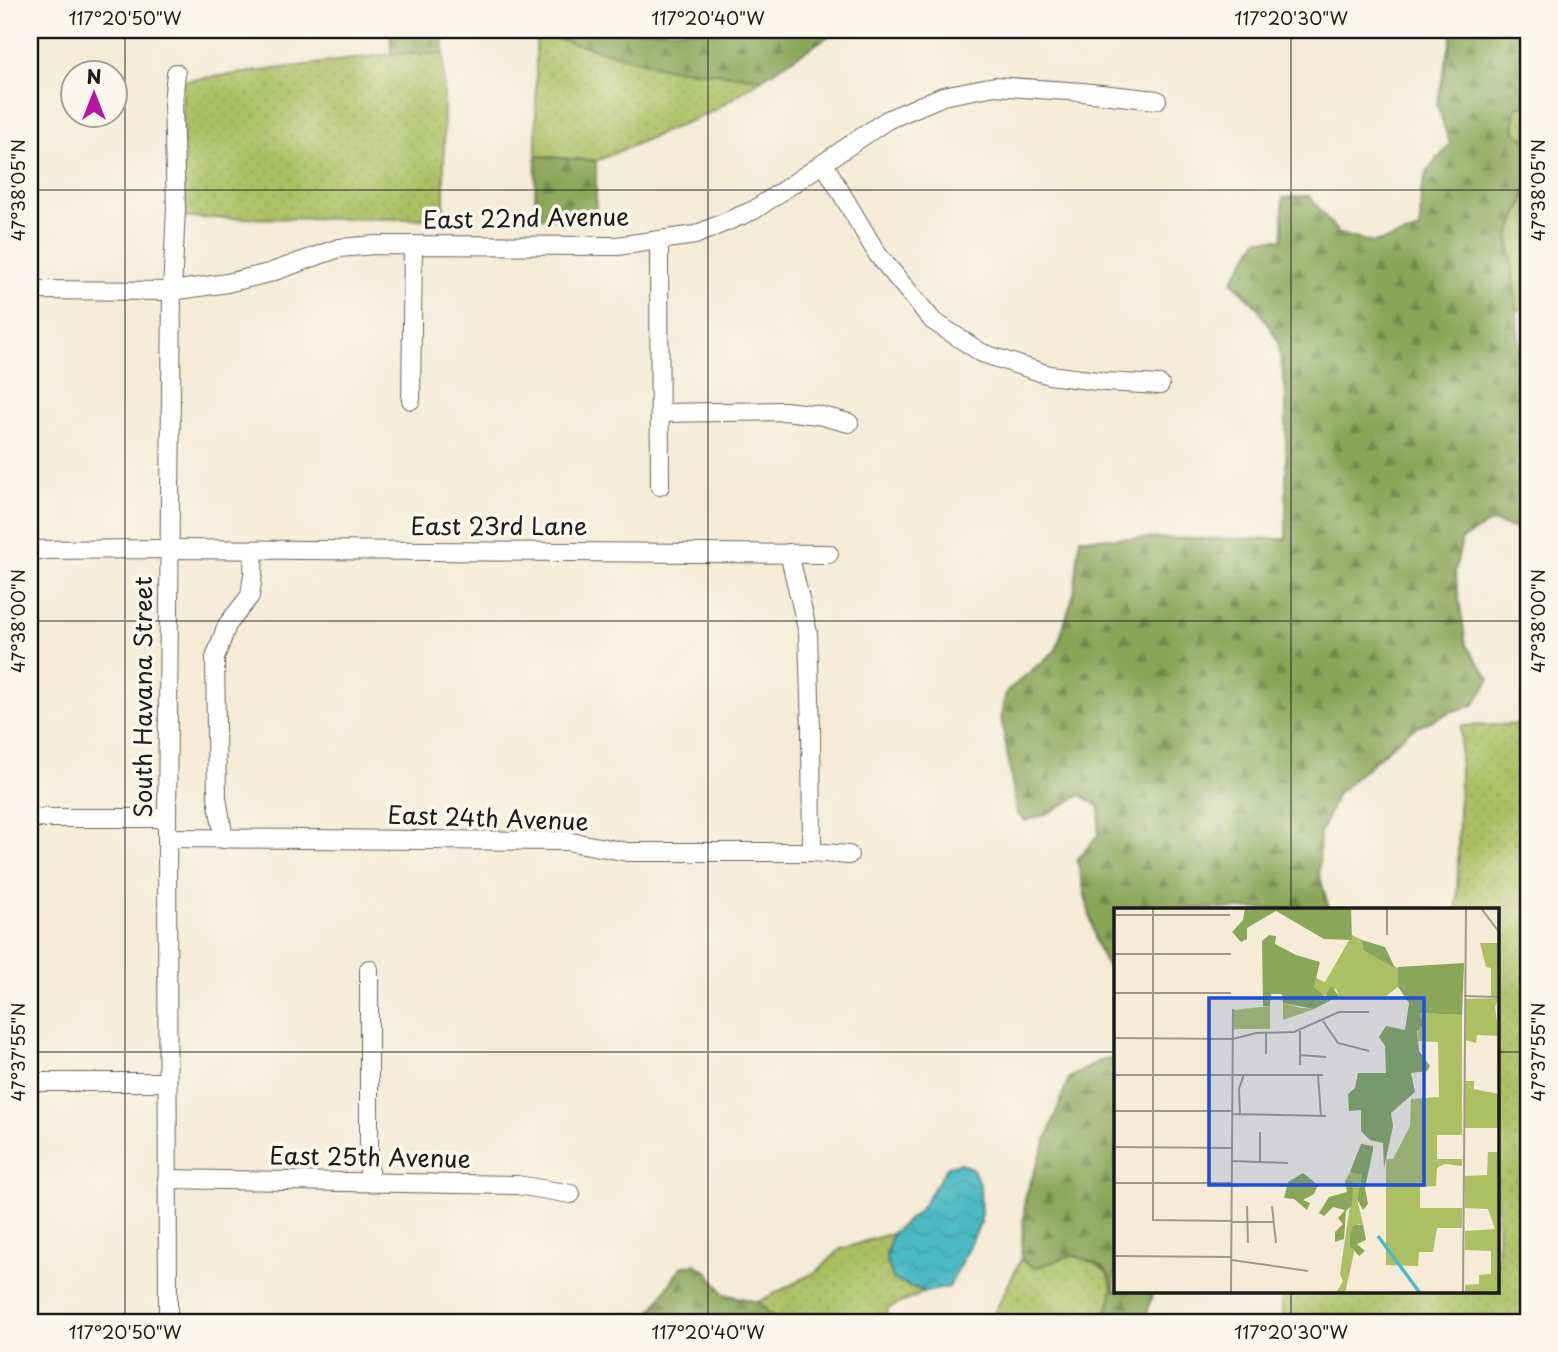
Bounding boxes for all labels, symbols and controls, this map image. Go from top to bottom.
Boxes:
text: 117°20'50"W [68,4,182,31]
text: 117°20'40"W [651,4,765,31]
text: 117°20'30"W [1234,4,1348,31]
north arrow [60,60,130,130]
text: N [86,62,102,90]
text: 47°38'05"N [4,139,31,241]
text: 47°38'05"N [1524,139,1551,241]
street label: East 22nd Avenue [422,197,630,237]
street label: East 23rd Lane [411,507,587,543]
text: 47°38'00"N [4,569,31,673]
text: 47°38'00"N [1524,569,1551,673]
street label: South Havana Street [124,576,160,818]
street label: East 24th Avenue [387,796,589,838]
inset map [1114,908,1498,1292]
text: 47°37'55"N [4,1002,31,1102]
text: 47°37'55"N [1524,1002,1551,1102]
street label: East 25th Avenue [269,1136,471,1176]
text: 117°20'50"W [68,1318,182,1345]
text: 117°20'40"W [651,1318,765,1345]
text: 117°20'30"W [1234,1318,1348,1345]

